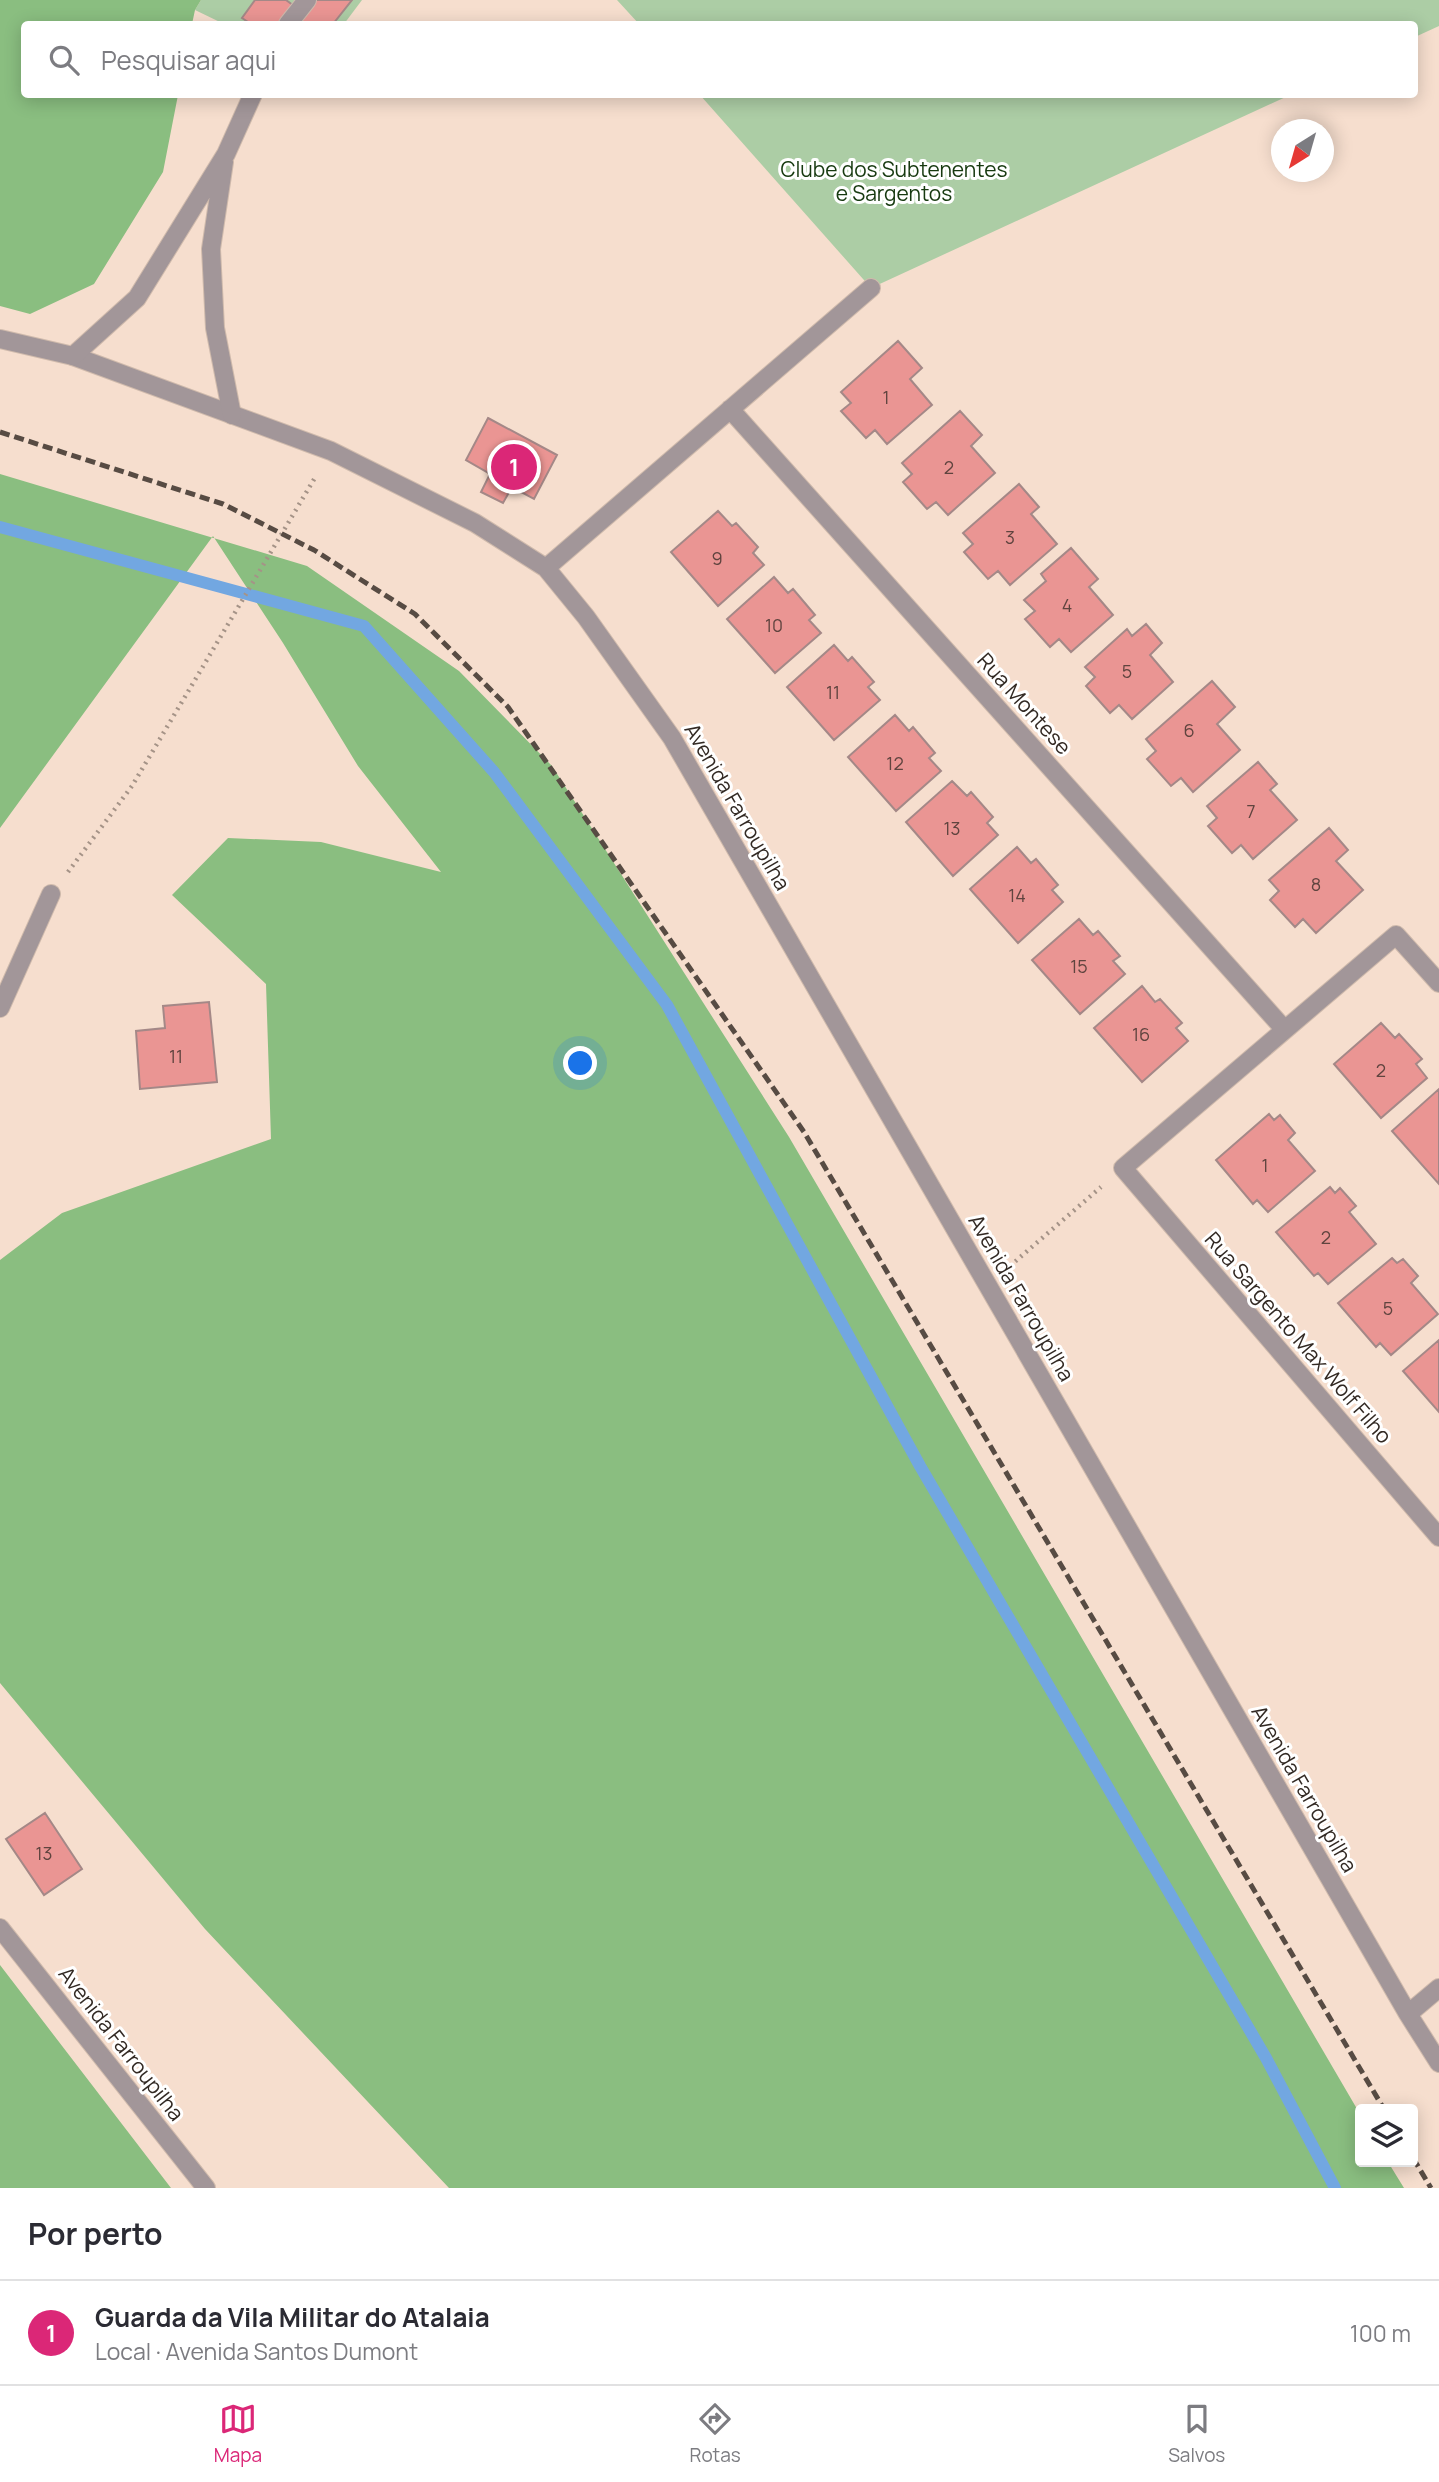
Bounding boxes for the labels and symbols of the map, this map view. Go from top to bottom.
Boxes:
north arrow [1271,119,1334,182]
park label: Clube dos Subtenentes e Sargentos [780,155,1008,207]
house number: 1 [882,385,890,409]
pin: 1 [491,441,537,493]
house number: 2 [944,455,954,479]
house number: 3 [1005,525,1015,549]
house number: 9 [711,546,723,570]
house number: 4 [1062,593,1072,617]
house number: 10 [765,613,783,637]
street label: Rua Montese [972,647,1078,760]
house number: 5 [1122,659,1132,683]
house number: 11 [826,680,840,704]
street label: Avenida Farroupilha [679,718,797,895]
house number: 6 [1183,718,1195,742]
house number: 12 [886,751,904,775]
house number: 7 [1246,799,1256,823]
house number: 13 [944,816,960,840]
house number: 8 [1311,872,1321,896]
house number: 14 [1008,883,1026,907]
house number: 15 [1070,954,1088,978]
house number: 16 [1132,1022,1150,1046]
house number: 11 [169,1044,183,1068]
your location [563,1046,597,1080]
house number: 2 [1376,1058,1386,1082]
house number: 1 [1261,1153,1269,1177]
street label: Avenida Farroupilha [963,1209,1081,1386]
house number: 2 [1321,1225,1331,1249]
street label: Rua Sargento Max Wolf Filho [1199,1226,1399,1449]
house number: 5 [1383,1296,1393,1320]
street label: Avenida Farroupilha [1246,1700,1364,1877]
house number: 13 [36,1841,52,1865]
street label: Avenida Farroupilha [53,1961,191,2126]

